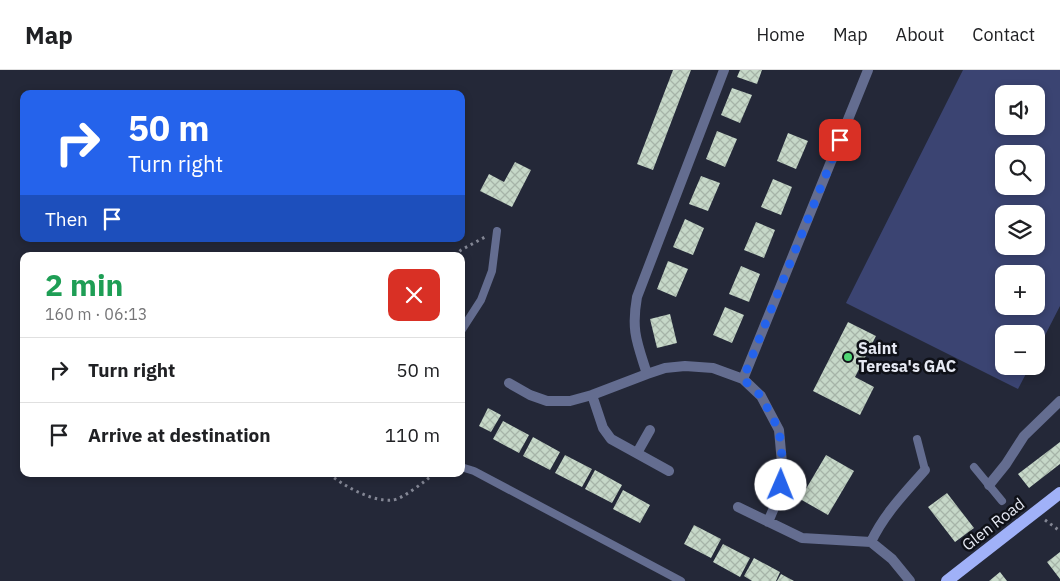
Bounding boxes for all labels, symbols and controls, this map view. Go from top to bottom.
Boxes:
text: Map [25,19,73,51]
text: Home [757,23,805,46]
text: Map [833,23,868,46]
text: About [896,23,944,46]
text: Contact [972,23,1035,46]
map controls [995,85,1045,375]
button: sound [995,85,1045,135]
text: 50 m [128,105,210,151]
icon: right [45,110,110,175]
pin [819,119,861,161]
icon: arrive [826,126,854,154]
button: search [995,145,1045,195]
text: Turn right [128,149,223,178]
icon: arrive [98,205,126,233]
button: layers [995,205,1045,255]
text: Then [45,207,88,231]
text: 2 min [45,265,123,304]
button: + [995,265,1045,315]
button: close [388,269,440,321]
text: 160 m · 06:13 [45,304,147,324]
button: − [995,325,1045,375]
place label: Saint Teresa's GAC [858,338,956,376]
marker: Saint Teresa's GAC [842,351,854,363]
icon: right [45,356,73,384]
text: Turn right [88,358,175,382]
text: 50 m [396,358,440,382]
icon: arrive [45,421,73,449]
text: Arrive at destination [88,423,271,447]
text: 110 m [385,423,440,447]
position arrow [754,458,806,510]
street label: Glen Road [958,493,1028,555]

